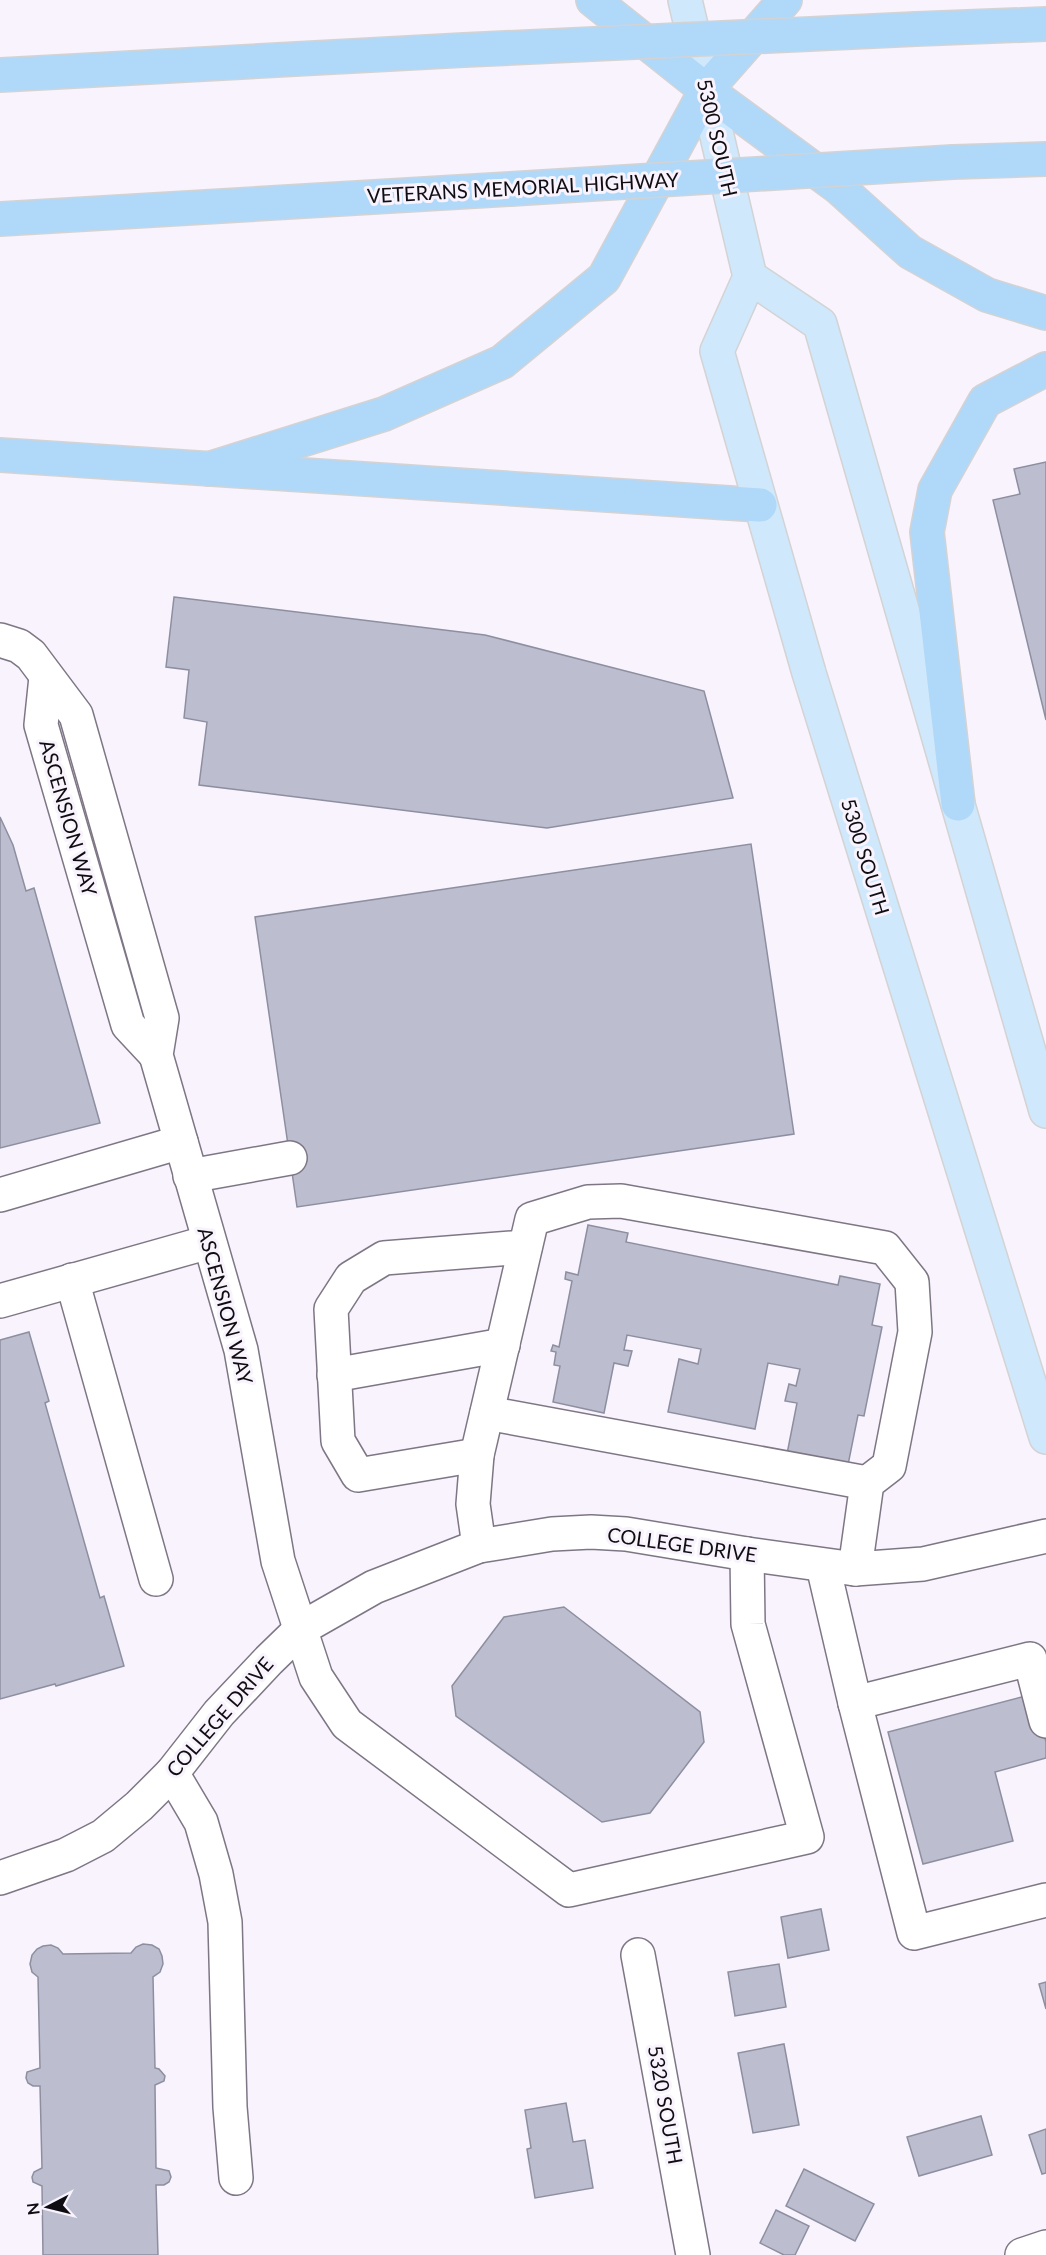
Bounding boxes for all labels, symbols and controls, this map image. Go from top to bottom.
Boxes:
street label: 5300 SOUTH [693,77,743,199]
street label: VETERANS MEMORIAL HIGHWAY [366,167,680,207]
street label: ASCENSION WAY [35,737,103,899]
street label: 5300 SOUTH [837,796,895,918]
street label: ASCENSION WAY [193,1225,259,1387]
street label: COLLEGE DRIVE [606,1522,758,1566]
street label: COLLEGE DRIVE [161,1652,278,1781]
street label: 5320 SOUTH [644,2044,688,2166]
north arrow [18,2177,78,2237]
text: N [22,2202,43,2216]

